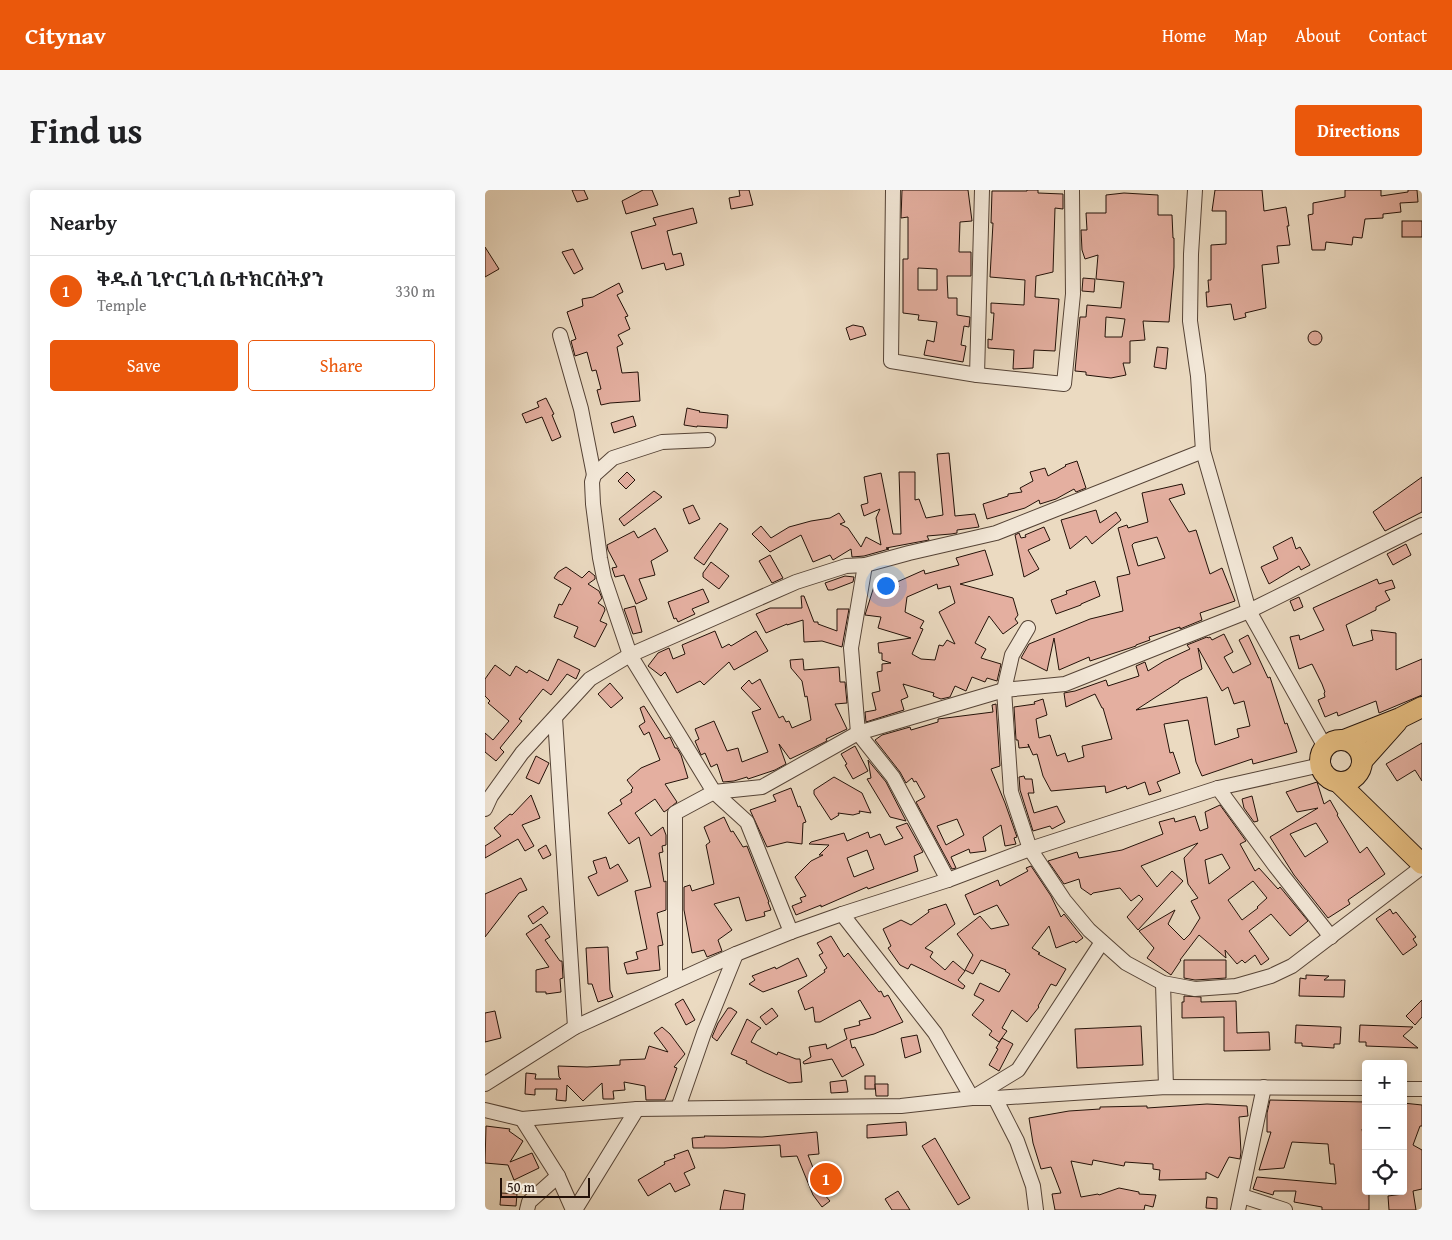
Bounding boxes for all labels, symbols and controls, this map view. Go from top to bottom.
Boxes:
text: Citynav [25,18,106,53]
text: Home [1162,22,1206,49]
text: Map [1234,22,1267,49]
text: About [1295,22,1341,49]
text: Contact [1369,22,1427,49]
text: Find us [30,105,143,156]
button: Directions [1295,105,1422,156]
text: Nearby [50,207,117,238]
text: ቅዱስ ጊዮርጊስ ቤተክርስትያን [97,265,324,293]
text: 1 [62,279,70,303]
text: 330 m [395,279,435,303]
text: Temple [97,293,147,317]
button: Save [50,340,238,391]
button: Share [248,340,435,391]
your location [873,573,899,599]
map controls [1362,1060,1407,1195]
button: + [1362,1060,1407,1105]
button: − [1362,1105,1407,1150]
button: locate [1362,1150,1407,1195]
pin: 1 [810,1160,842,1198]
scale bar [500,1175,590,1198]
text: 50 m [507,1177,535,1197]

